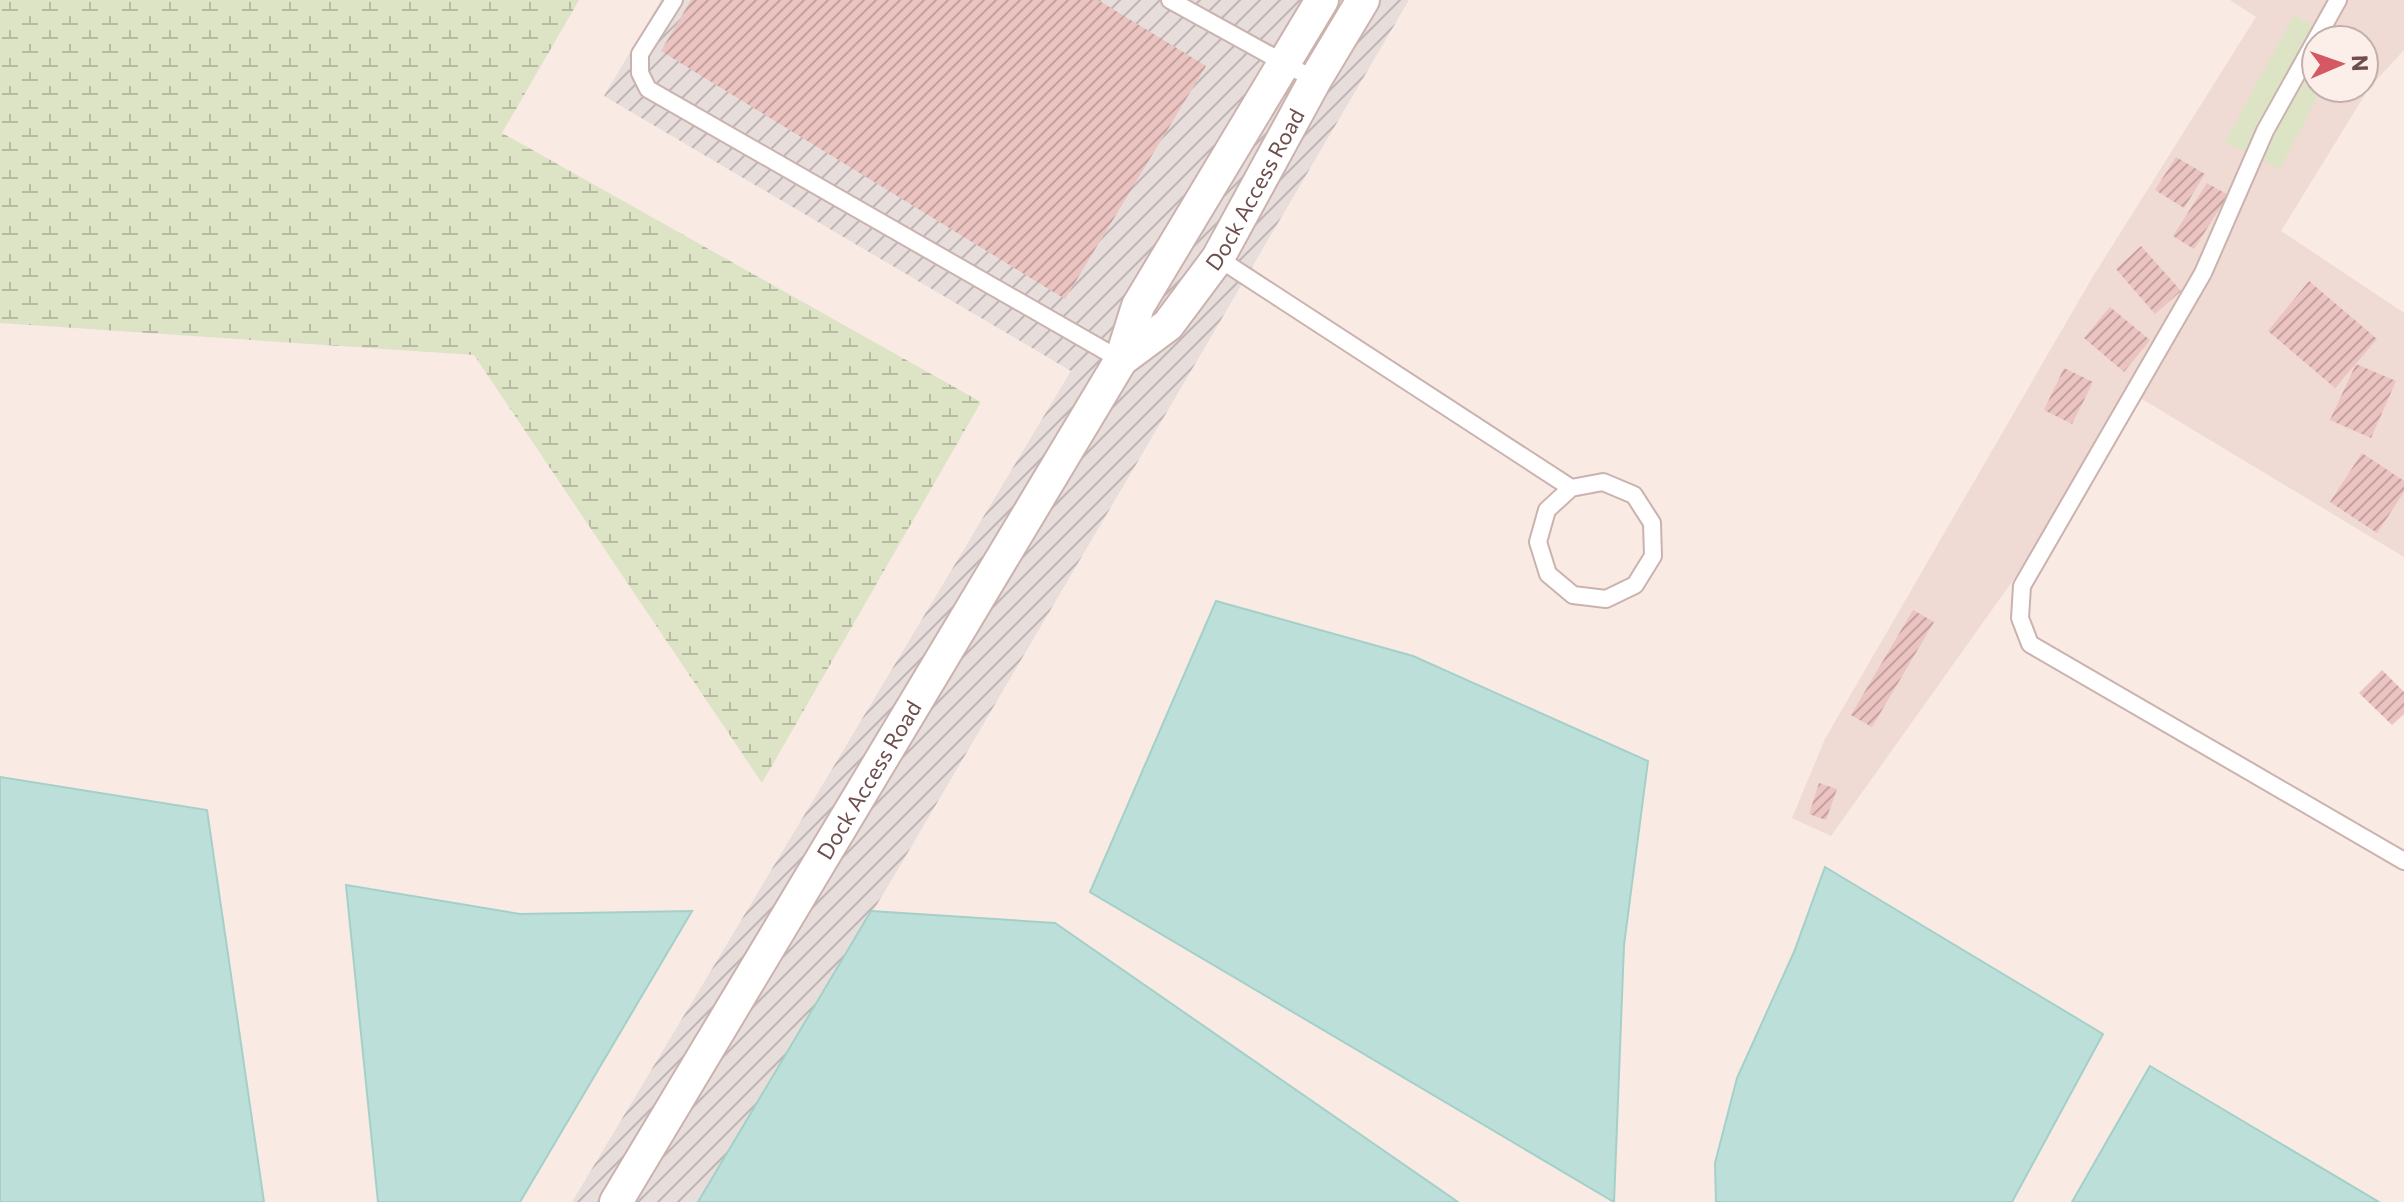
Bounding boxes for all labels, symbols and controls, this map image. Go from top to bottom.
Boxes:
north arrow [2300,24,2380,104]
text: N [2347,55,2374,72]
street label: Dock Access Road [1199,104,1310,276]
street label: Dock Access Road [811,696,927,864]

